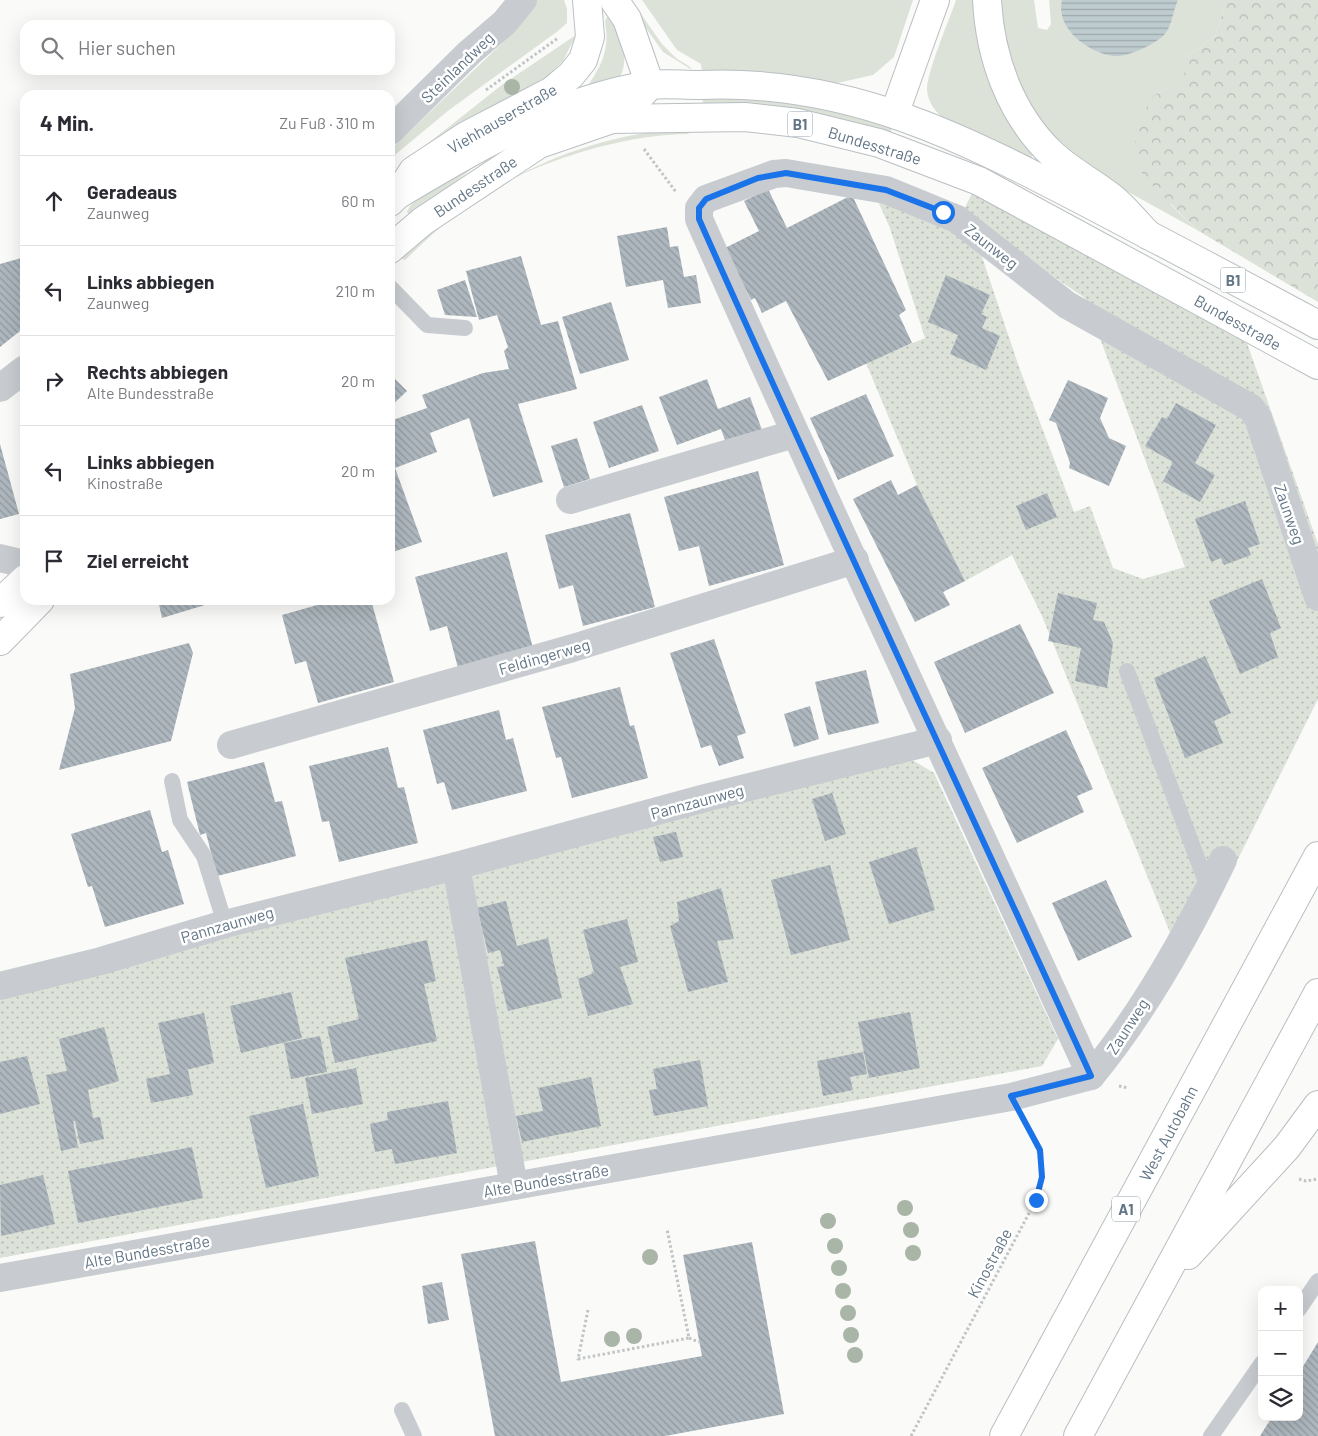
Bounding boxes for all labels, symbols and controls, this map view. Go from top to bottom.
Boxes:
search box [20,20,395,75]
street label: Steinlandweg [417,28,497,106]
icon: search [38,34,66,62]
text: Hier suchen [78,36,176,59]
street label: Viehhauserstraße [444,79,560,157]
text: 4 Min. [40,110,94,135]
road number: B1 [788,112,812,136]
text: Zu Fuß · 310 m [279,113,375,132]
street label: Bundesstraße [826,122,924,168]
street label: Bundesstraße [430,151,520,221]
text: Geradeaus [87,180,177,203]
icon: ahead [40,187,68,215]
text: 60 m [341,191,375,210]
route start [932,201,955,224]
text: Zaunweg [87,203,149,222]
street label: Zaunweg [962,219,1022,273]
road number: B1 [1220,268,1246,292]
text: Links abbiegen [87,270,214,293]
icon: left [40,277,68,305]
text: 210 m [336,281,375,300]
street label: Bundesstraße [1191,290,1285,354]
text: Zaunweg [87,293,149,312]
text: Rechts abbiegen [87,360,228,383]
icon: right [40,367,68,395]
text: 20 m [341,371,375,390]
text: Alte Bundesstraße [87,383,214,402]
text: Links abbiegen [87,450,214,473]
icon: left [40,457,68,485]
text: 20 m [341,461,375,480]
text: Kinostraße [87,473,163,492]
street label: Zaunweg [1271,481,1309,547]
icon: arrive [40,547,68,575]
text: Ziel erreicht [87,549,189,572]
street label: Feldingerweg [496,634,592,678]
street label: Pannzaunweg [648,779,746,823]
street label: Pannzaunweg [178,902,276,946]
street label: Zaunweg [1102,995,1152,1057]
street label: West Autobahn [1135,1082,1201,1184]
street label: Alte Bundesstraße [482,1160,610,1200]
route end [1025,1189,1048,1212]
road number: A1 [1112,1196,1140,1222]
street label: Kinostraße [963,1225,1015,1301]
street label: Alte Bundesstraße [83,1231,211,1271]
map controls [1258,1286,1303,1421]
button: + [1258,1286,1303,1331]
button: − [1258,1331,1303,1376]
button: layers [1258,1376,1303,1421]

